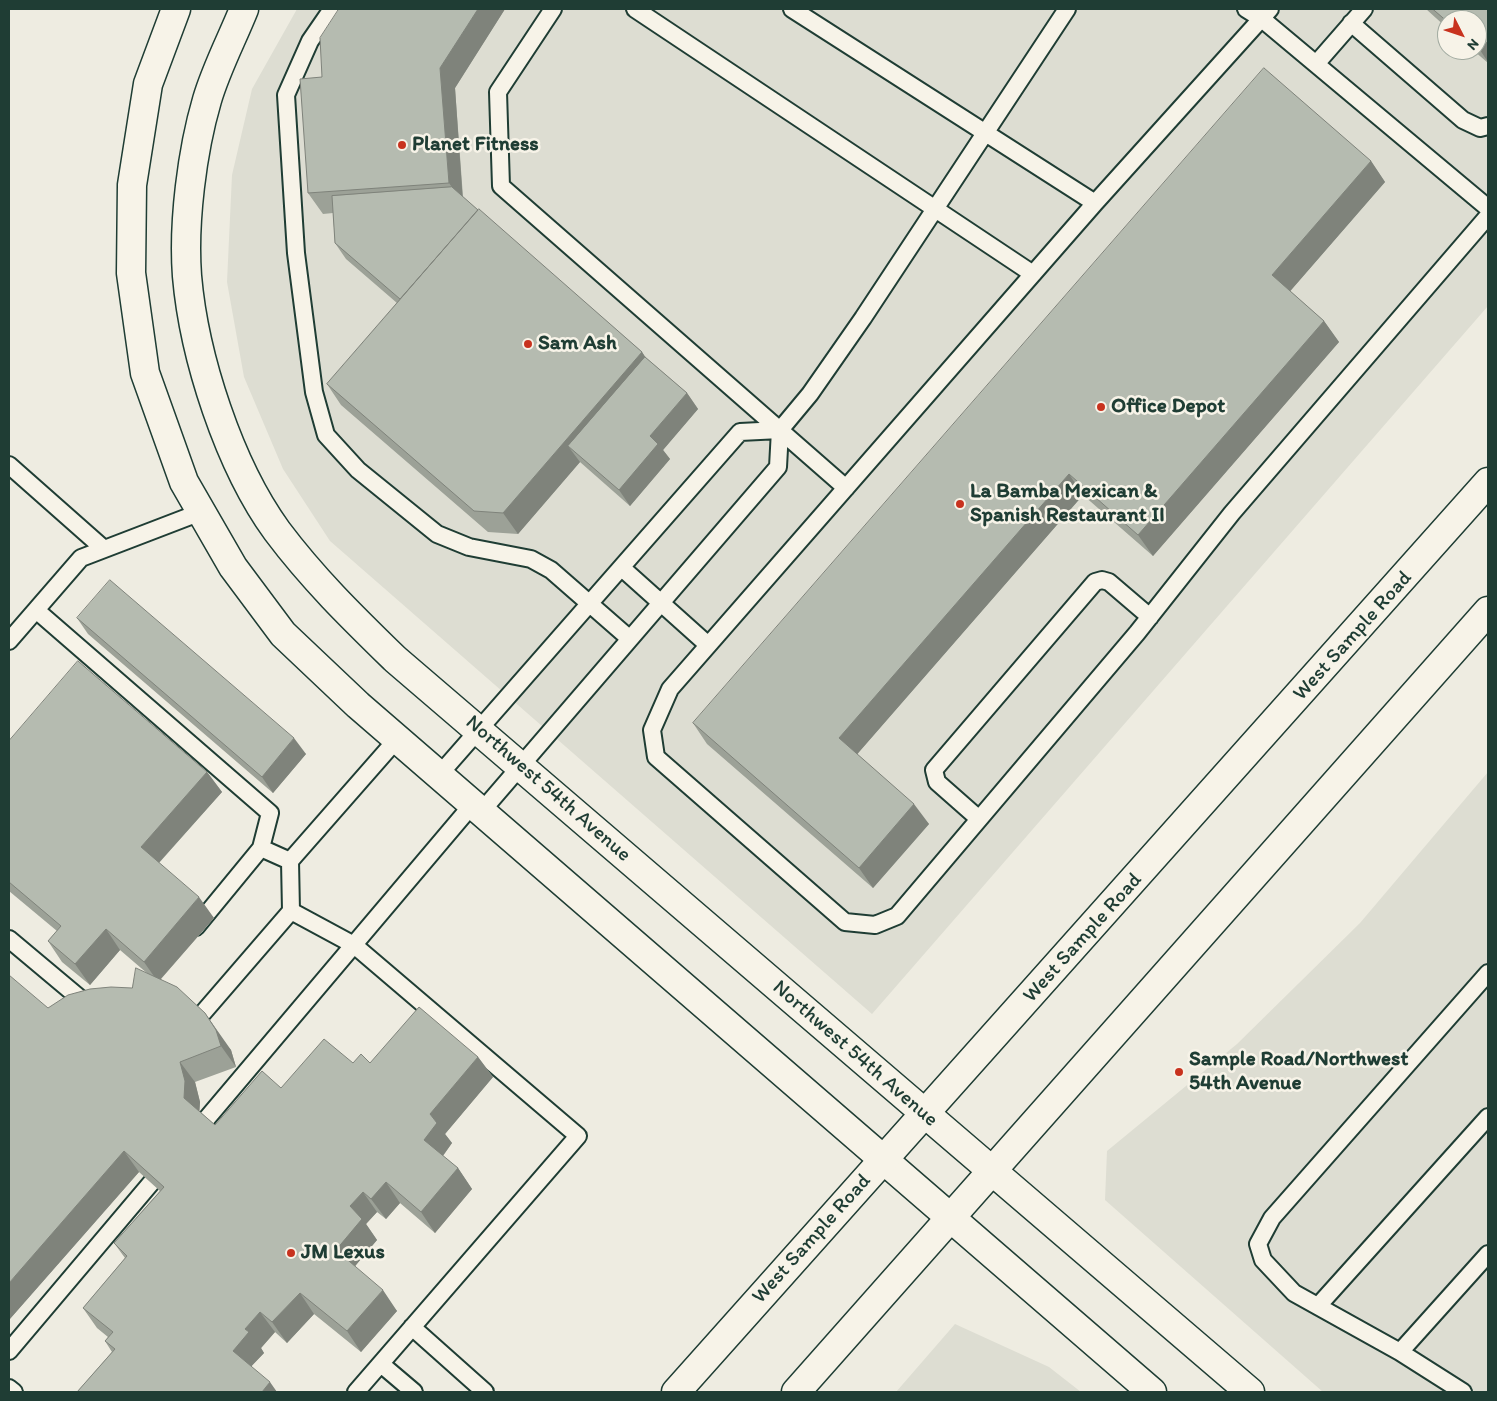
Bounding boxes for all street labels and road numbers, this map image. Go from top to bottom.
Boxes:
street label: West Sample Road [1288,566,1418,706]
street label: Northwest 54th Avenue [460,710,636,868]
street label: West Sample Road [1018,868,1148,1008]
street label: Northwest 54th Avenue [767,975,943,1133]
street label: West Sample Road [747,1169,877,1309]

